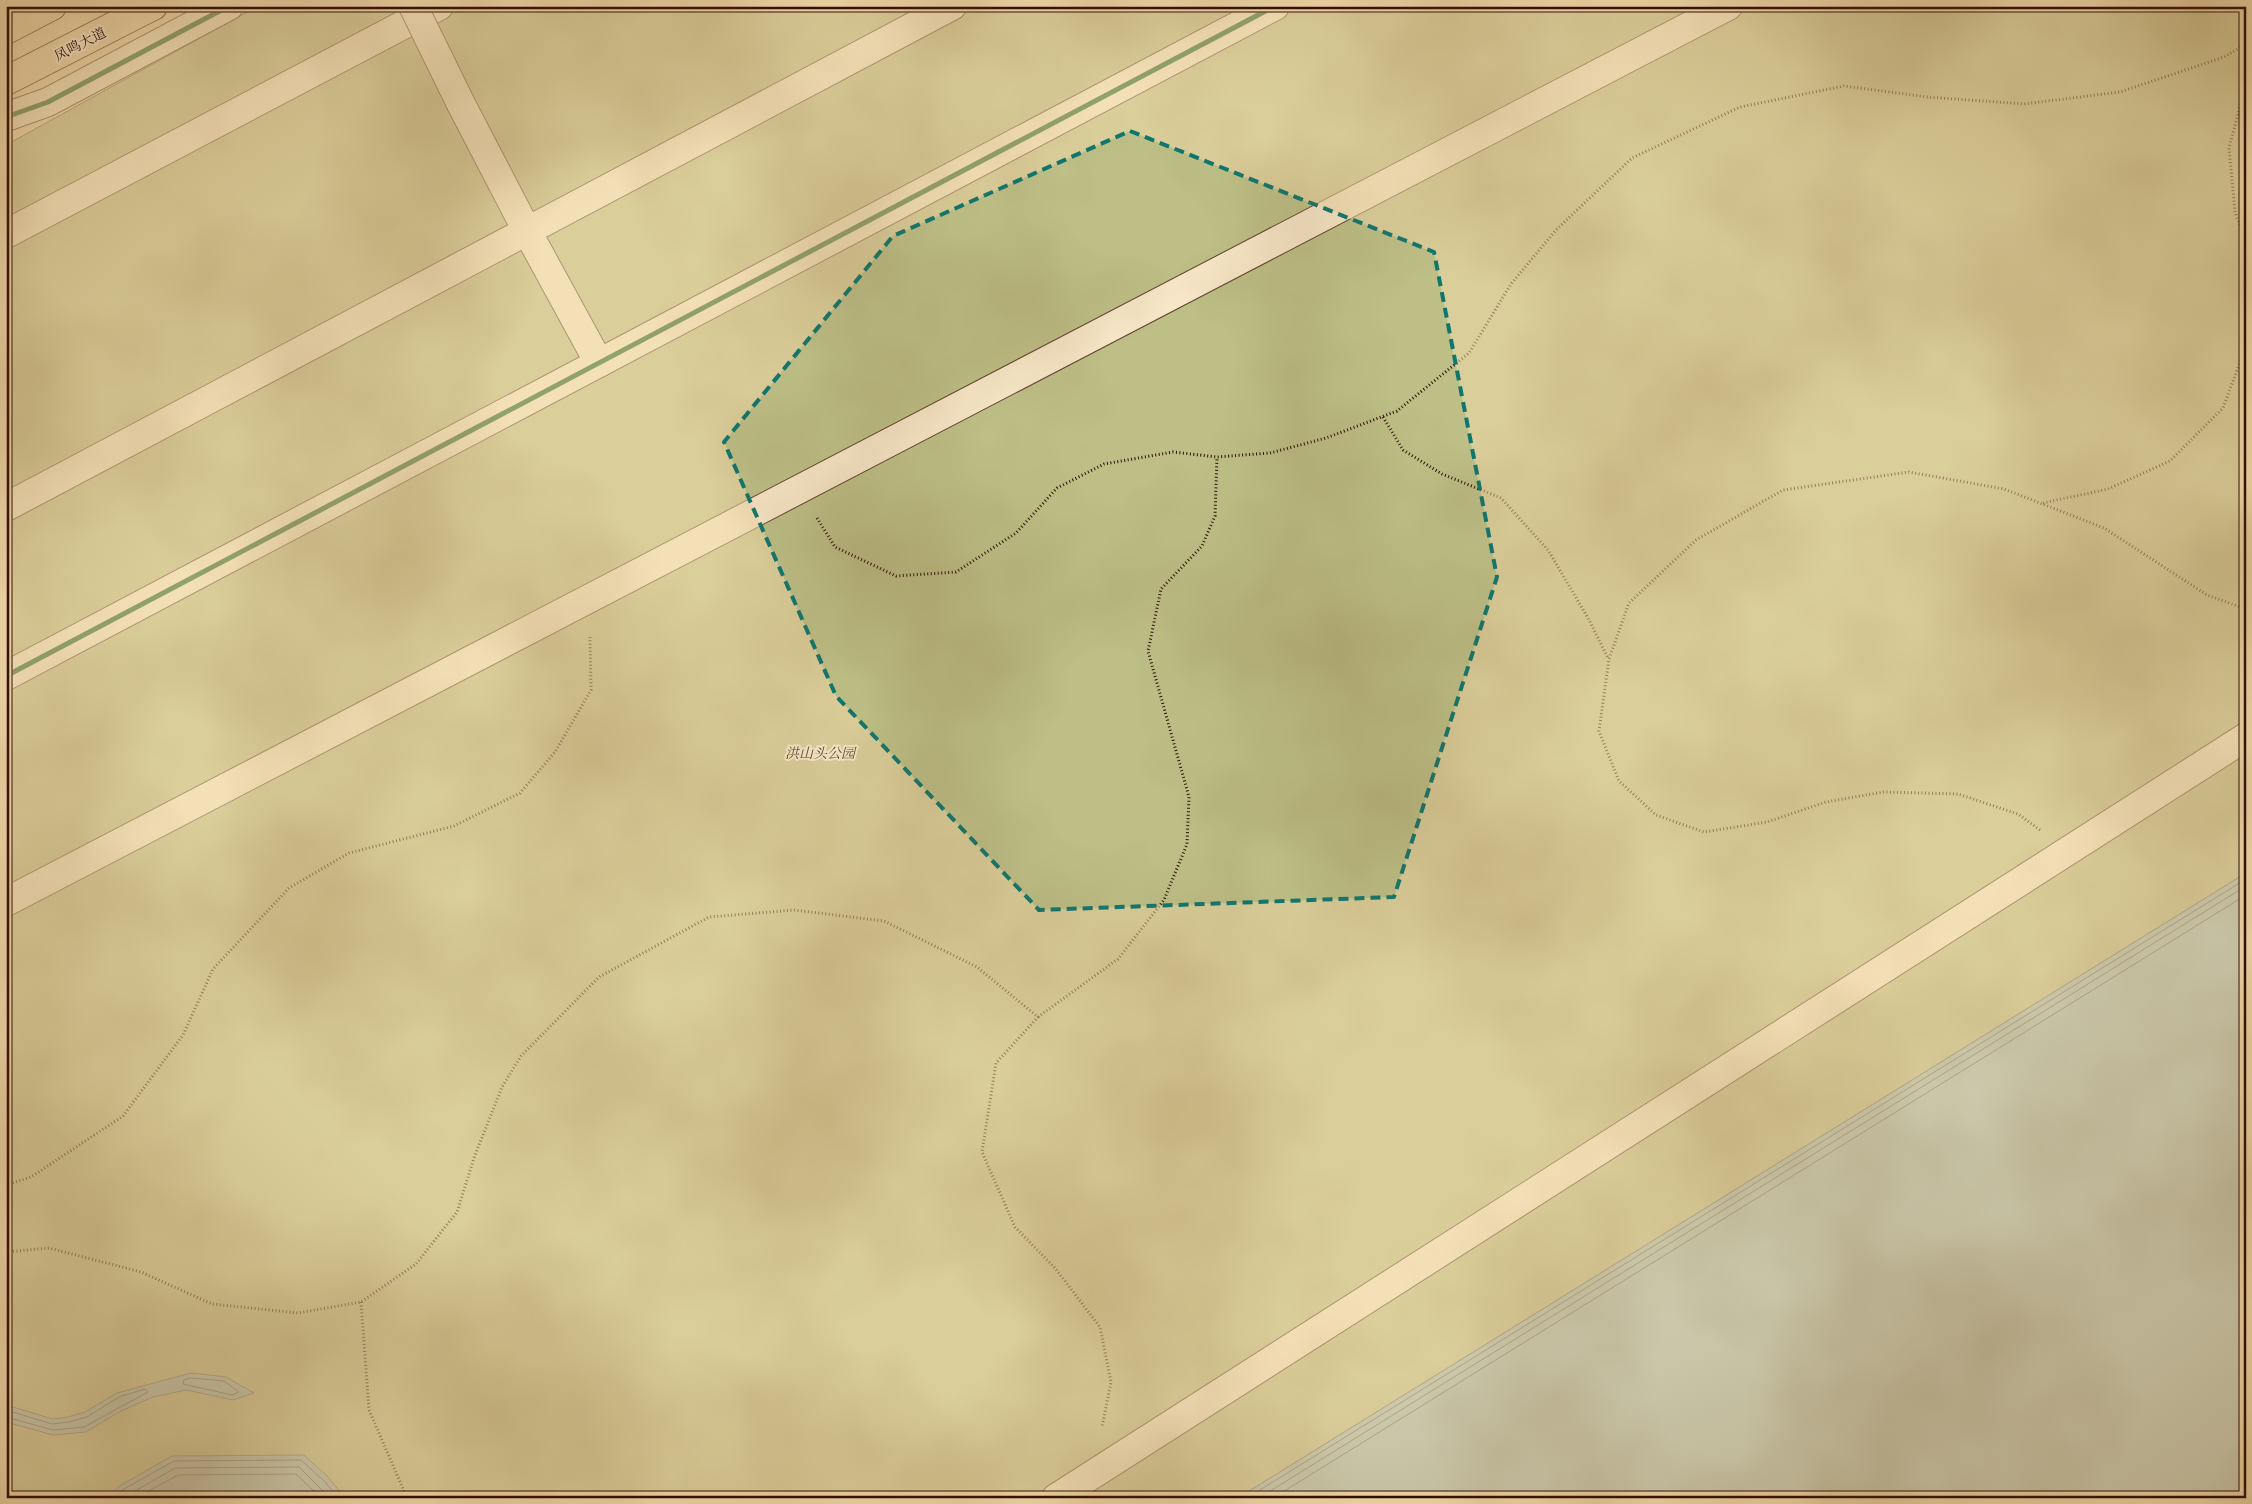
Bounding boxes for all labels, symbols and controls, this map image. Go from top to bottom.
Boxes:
street label: 凤鸣大道 [51,23,109,65]
park label: 洪山头公园 [785,744,857,762]

